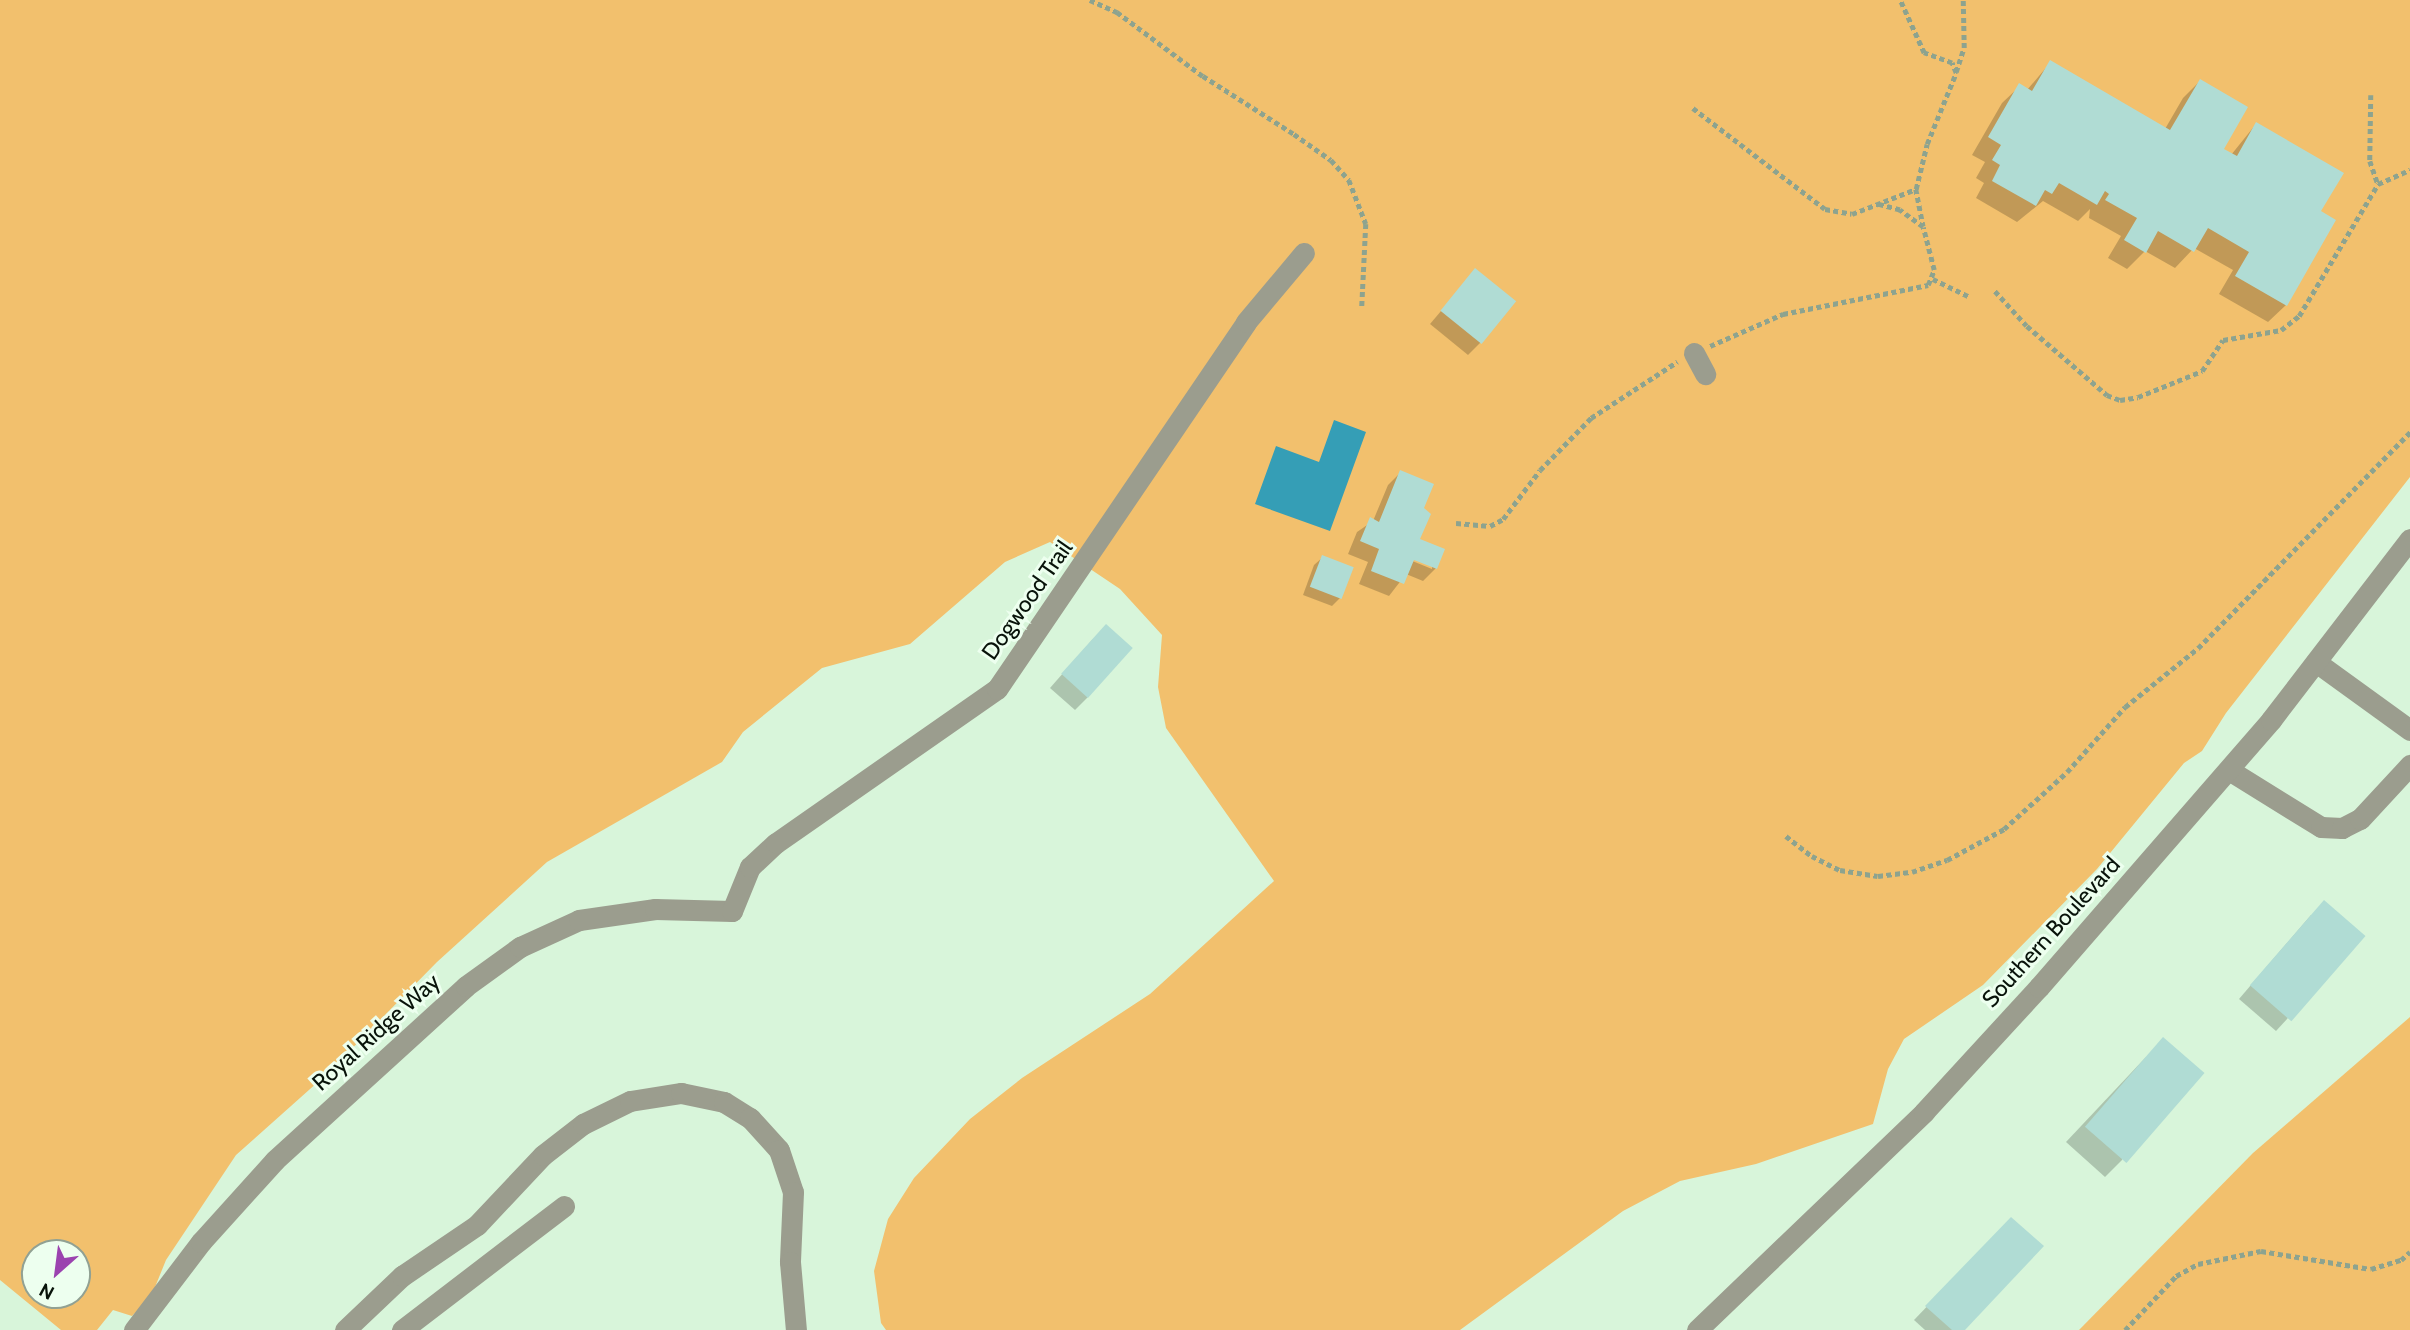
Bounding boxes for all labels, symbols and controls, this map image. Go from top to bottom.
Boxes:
street label: Dogwood Trail [976,535,1078,665]
street label: Southern Boulevard [1976,851,2126,1013]
street label: Royal Ridge Way [307,968,445,1096]
north arrow [21,1239,91,1309]
text: N [36,1278,58,1305]

